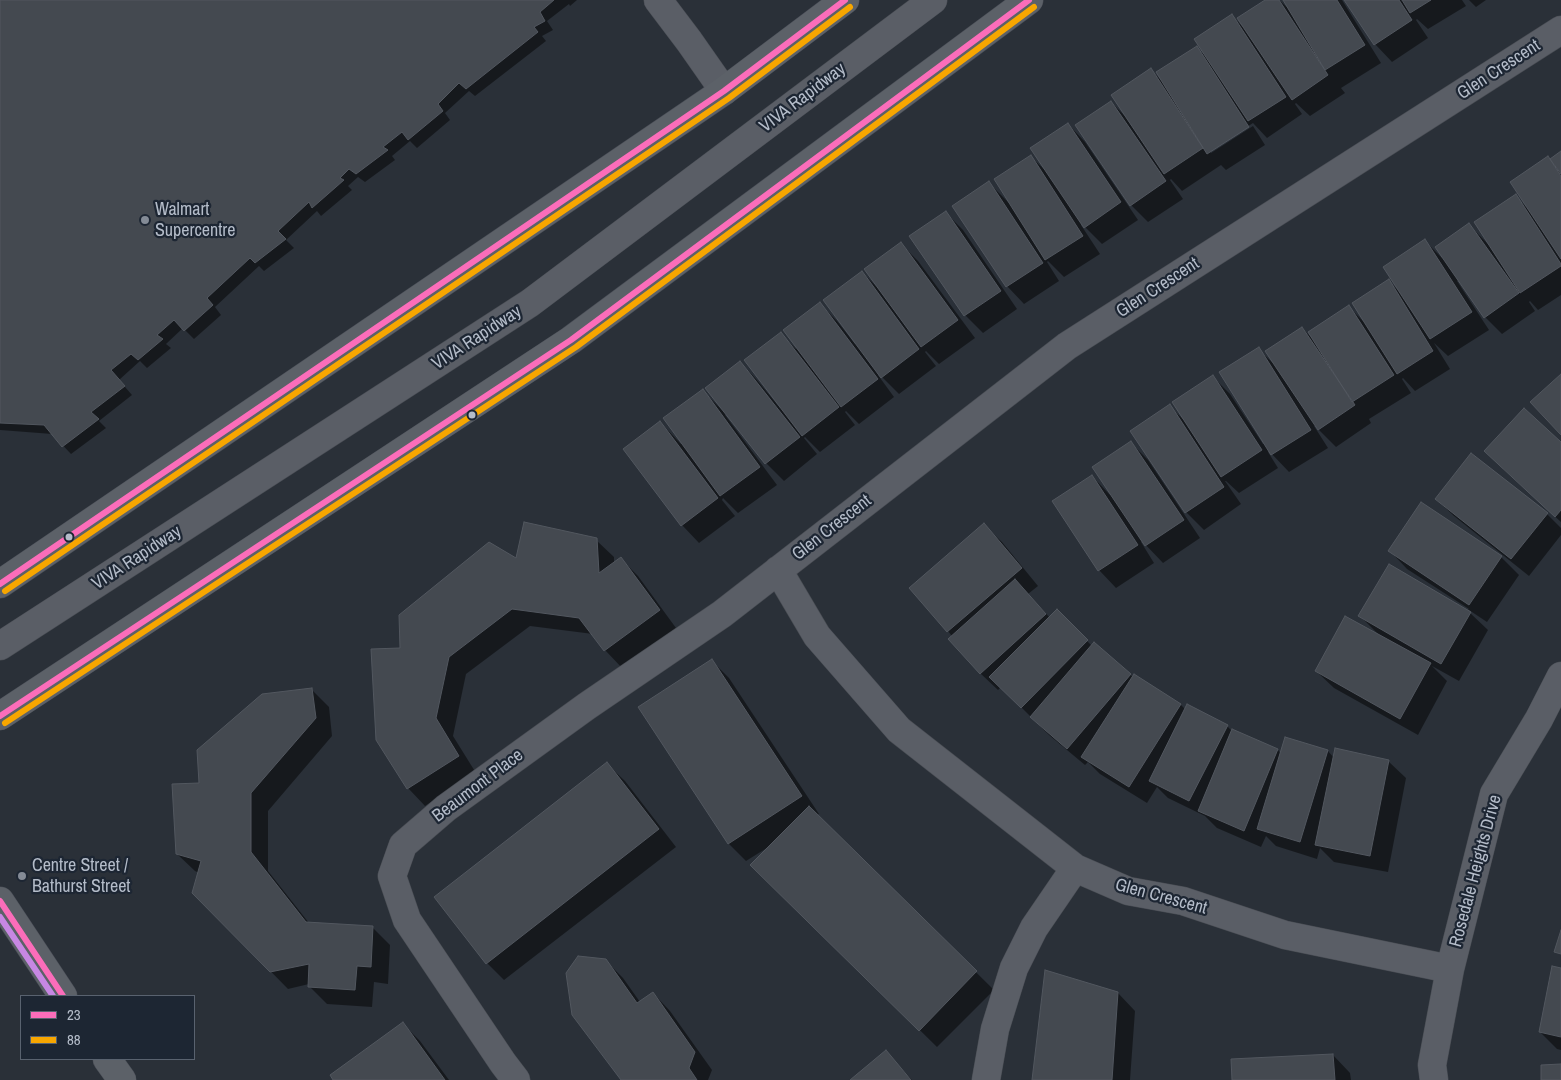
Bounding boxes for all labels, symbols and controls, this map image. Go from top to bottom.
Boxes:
street label: Glen Crescent [1454,35,1544,105]
street label: VIVA Rapidway [756,59,850,137]
place label: Walmart Supercentre [155,199,235,242]
marker: Walmart Supercentre [139,214,151,226]
street label: Glen Crescent [1113,253,1203,323]
street label: VIVA Rapidway [428,301,526,375]
unlabelled marker [467,410,477,420]
street label: Glen Crescent [788,490,876,566]
street label: VIVA Rapidway [88,521,186,595]
unlabelled marker [64,532,74,542]
street label: Beaumont Place [428,745,528,827]
street label: Rosedale Heights Drive [1445,793,1507,949]
place label: Centre Street / Bathurst Street [32,855,130,898]
marker: Centre Street / Bathurst Street [16,870,28,882]
street label: Glen Crescent [1113,874,1209,920]
legend [20,995,195,1060]
text: 23 [67,1004,81,1025]
text: 88 [67,1029,81,1050]

